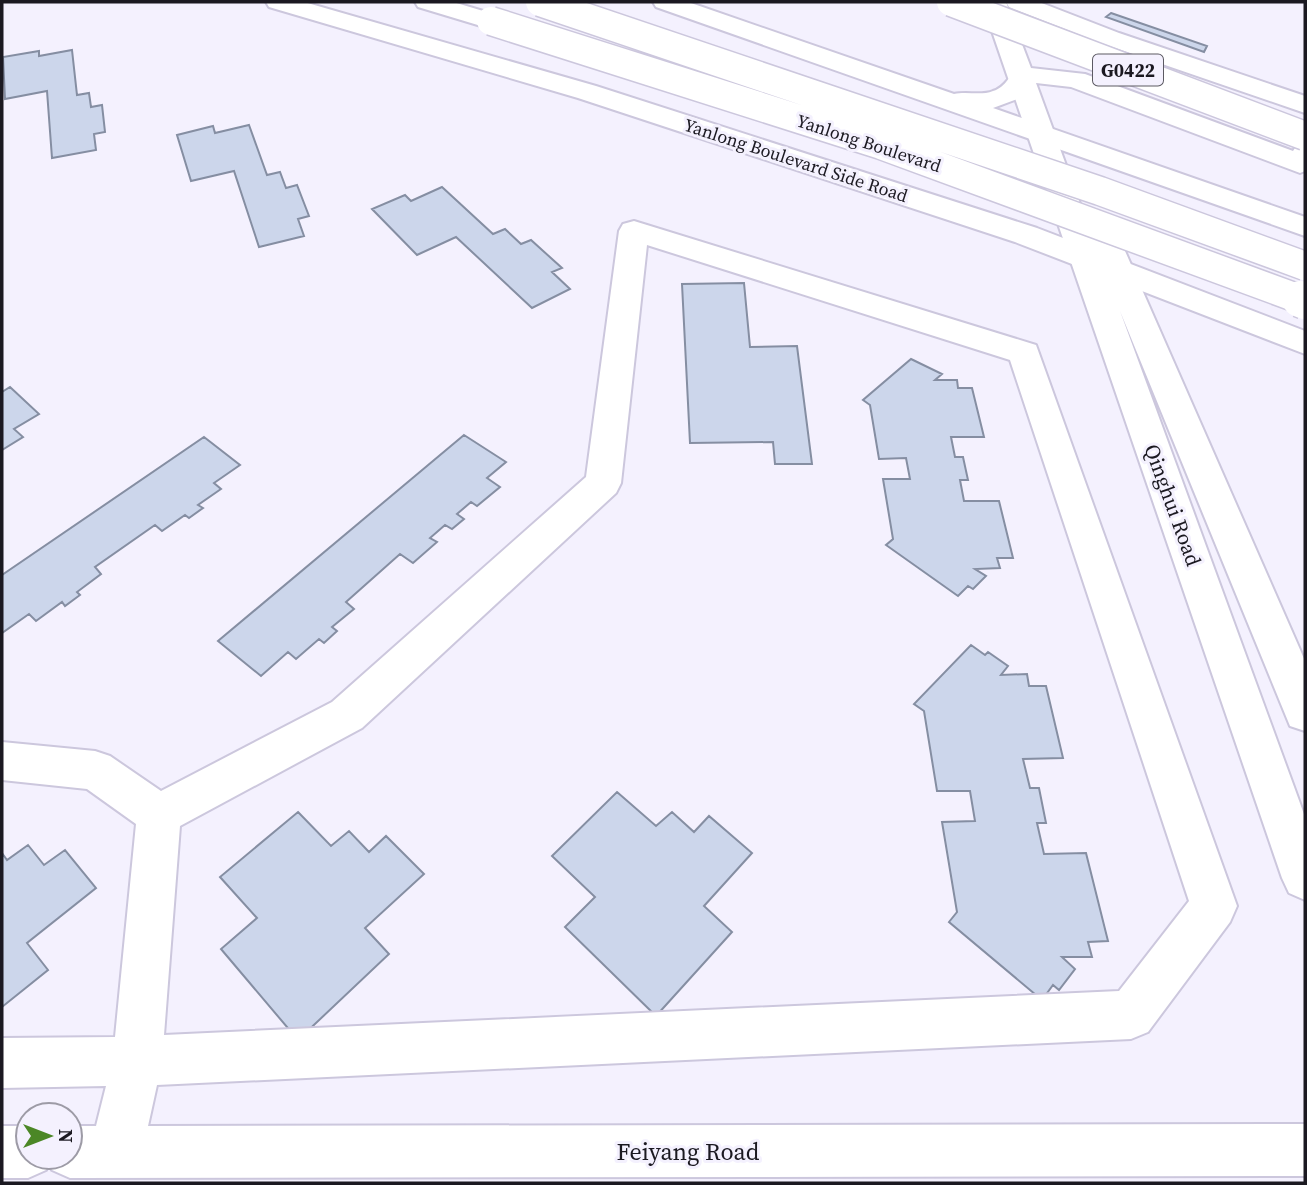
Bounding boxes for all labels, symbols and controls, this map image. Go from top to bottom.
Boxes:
road number: G0422 [1093,54,1163,86]
street label: Yanlong Boulevard [793,108,945,178]
street label: Yanlong Boulevard Side Road [681,112,911,208]
street label: Qinghui Road [1137,440,1209,570]
north arrow [14,1101,84,1171]
text: N [53,1129,79,1143]
street label: Feiyang Road [617,1135,760,1168]

